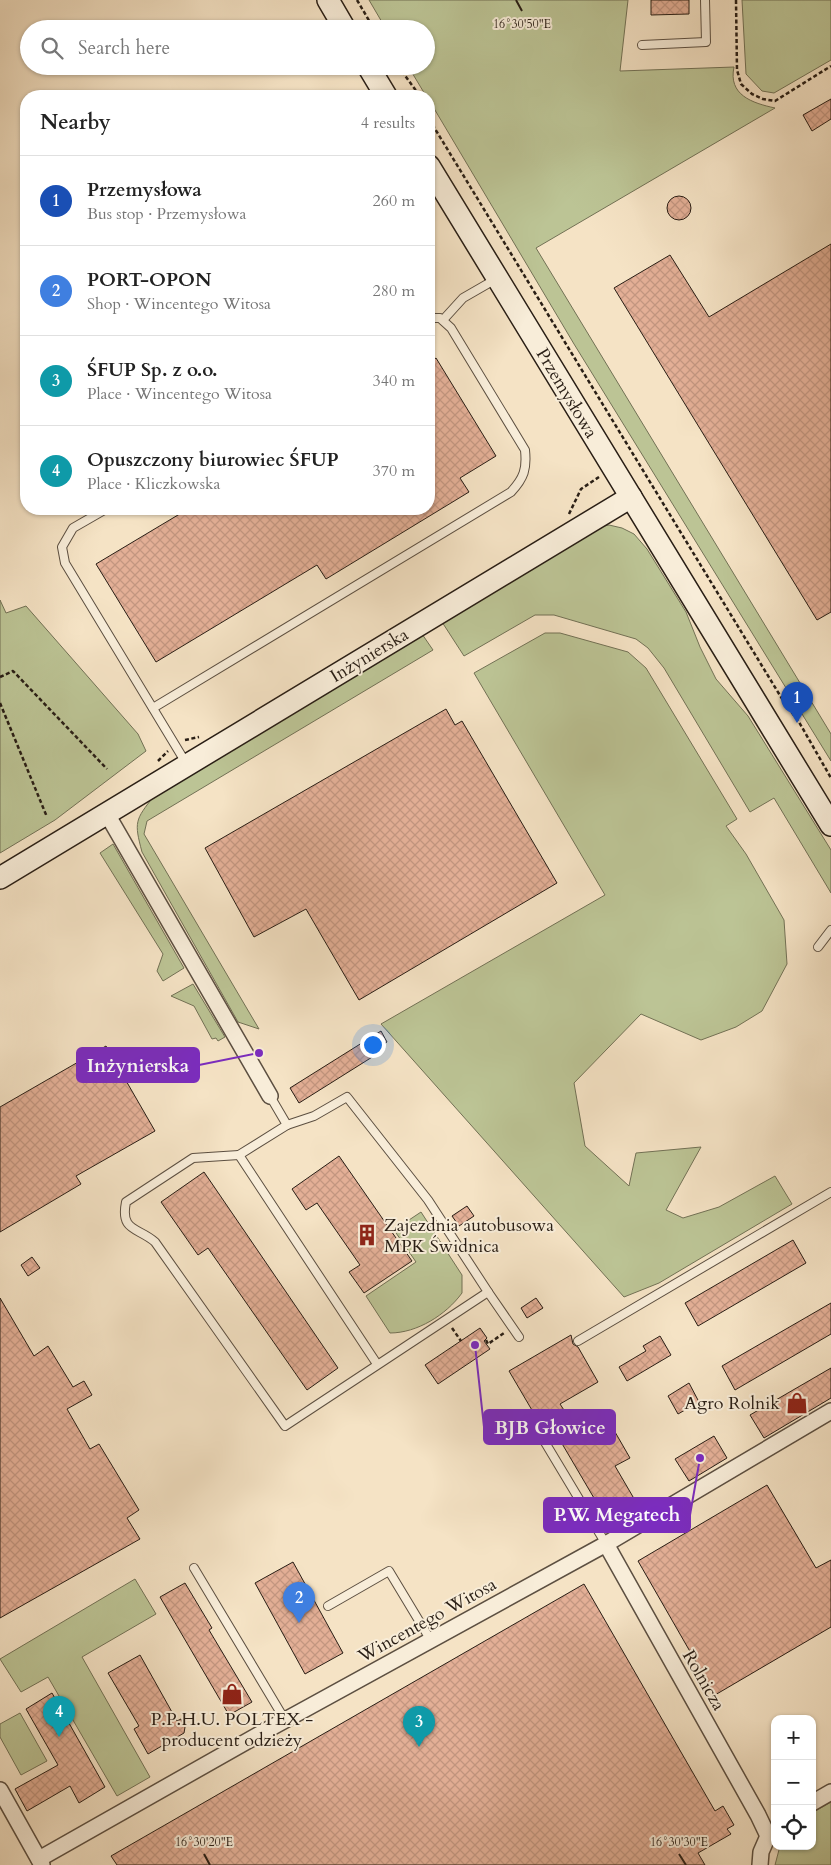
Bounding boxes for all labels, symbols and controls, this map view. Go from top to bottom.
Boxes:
text: 16°30'50"E [493,16,551,32]
search box [20,20,435,75]
icon: search [38,34,66,62]
text: Search here [78,35,170,61]
text: Nearby [40,108,111,137]
text: 4 results [361,112,415,134]
text: Przemysłowa [87,177,202,203]
text: 1 [52,190,60,212]
text: 260 m [373,190,415,212]
text: Bus stop · Przemysłowa [87,203,246,225]
text: PORT-OPON [87,267,212,293]
text: 2 [52,280,60,302]
text: 280 m [373,280,415,302]
text: Shop · Wincentego Witosa [87,293,271,315]
street label: Przemysłowa [530,343,603,443]
text: ŚFUP Sp. z o.o. [87,357,218,383]
text: 3 [52,370,60,392]
text: 340 m [373,370,415,392]
text: Place · Wincentego Witosa [87,383,272,405]
text: Opuszczony biurowiec ŚFUP [87,447,338,473]
text: 4 [52,460,60,482]
text: 370 m [373,460,415,482]
text: Place · Kliczkowska [87,473,220,495]
street label: Inżynierska [325,622,413,689]
pin: 1 [781,682,813,723]
your location [360,1032,386,1058]
callout: Inżynierska [77,1048,199,1082]
text: Inżynierska [87,1053,190,1079]
place label: Zajezdnia autobusowa MPK Świdnica [384,1213,554,1259]
building icon: Zajezdnia autobusowa MPK Świdnica [354,1222,380,1248]
shop icon: Agro Rolnik [784,1390,810,1416]
place label: Agro Rolnik [684,1391,780,1416]
callout: BJB Głowice [484,1410,615,1444]
text: BJB Głowice [494,1415,606,1441]
callout: P.W. Megatech [544,1498,690,1532]
text: P.W. Megatech [554,1502,681,1528]
street label: Wincentego Witosa [353,1572,501,1669]
pin: 2 [283,1582,315,1623]
street label: Rolnicza [676,1645,731,1715]
shop icon: P.P.H.U. POLTEX - producent odzieży [219,1681,245,1707]
pin: 4 [43,1696,75,1737]
pin: 3 [403,1706,435,1747]
place label: P.P.H.U. POLTEX - producent odzieży [151,1707,313,1753]
map controls [771,1715,816,1850]
button: + [771,1715,816,1760]
button: − [771,1760,816,1805]
button: locate [771,1805,816,1850]
text: 16°30'20"E [175,1834,233,1850]
text: 16°30'30"E [650,1834,708,1850]

